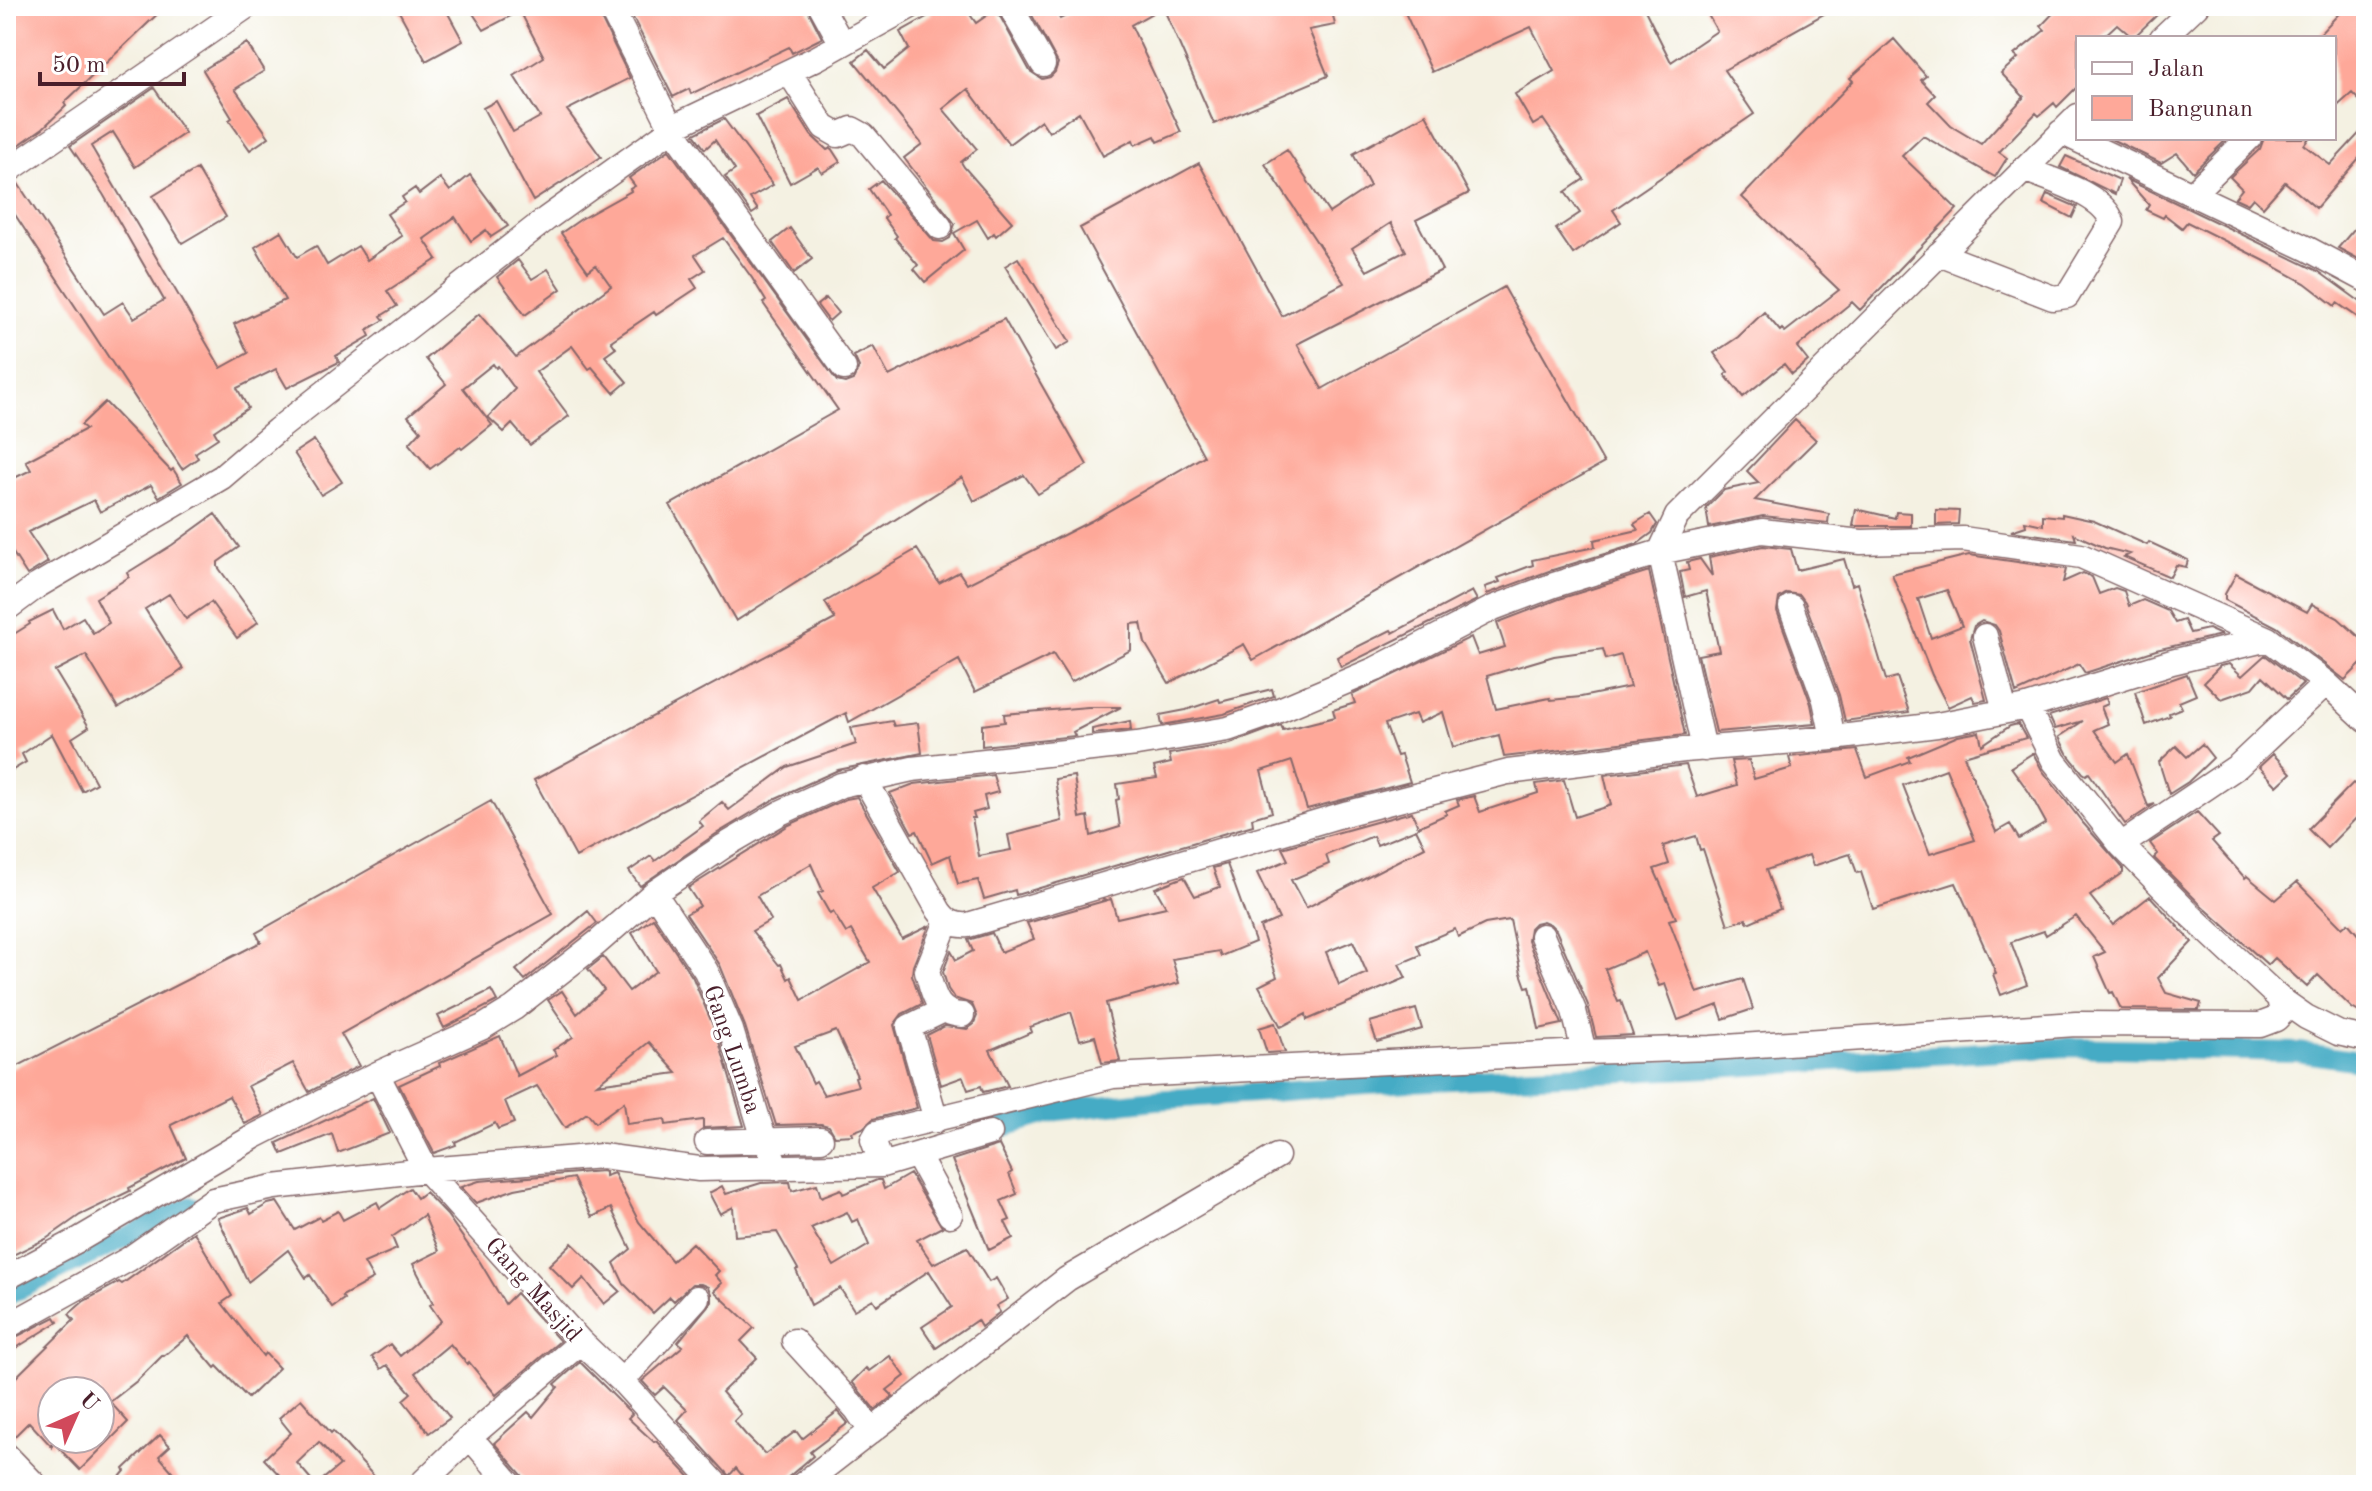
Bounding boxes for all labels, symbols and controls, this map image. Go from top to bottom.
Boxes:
scale bar [40,36,184,86]
legend [2076,36,2336,140]
text: 50 m [52,54,106,78]
text: Jalan [2148,58,2204,82]
text: Bangunan [2148,98,2253,122]
street label: Gang Lumba [698,982,764,1117]
street label: Gang Masjid [480,1234,585,1347]
north arrow [36,1375,116,1455]
text: U [75,1388,103,1416]

